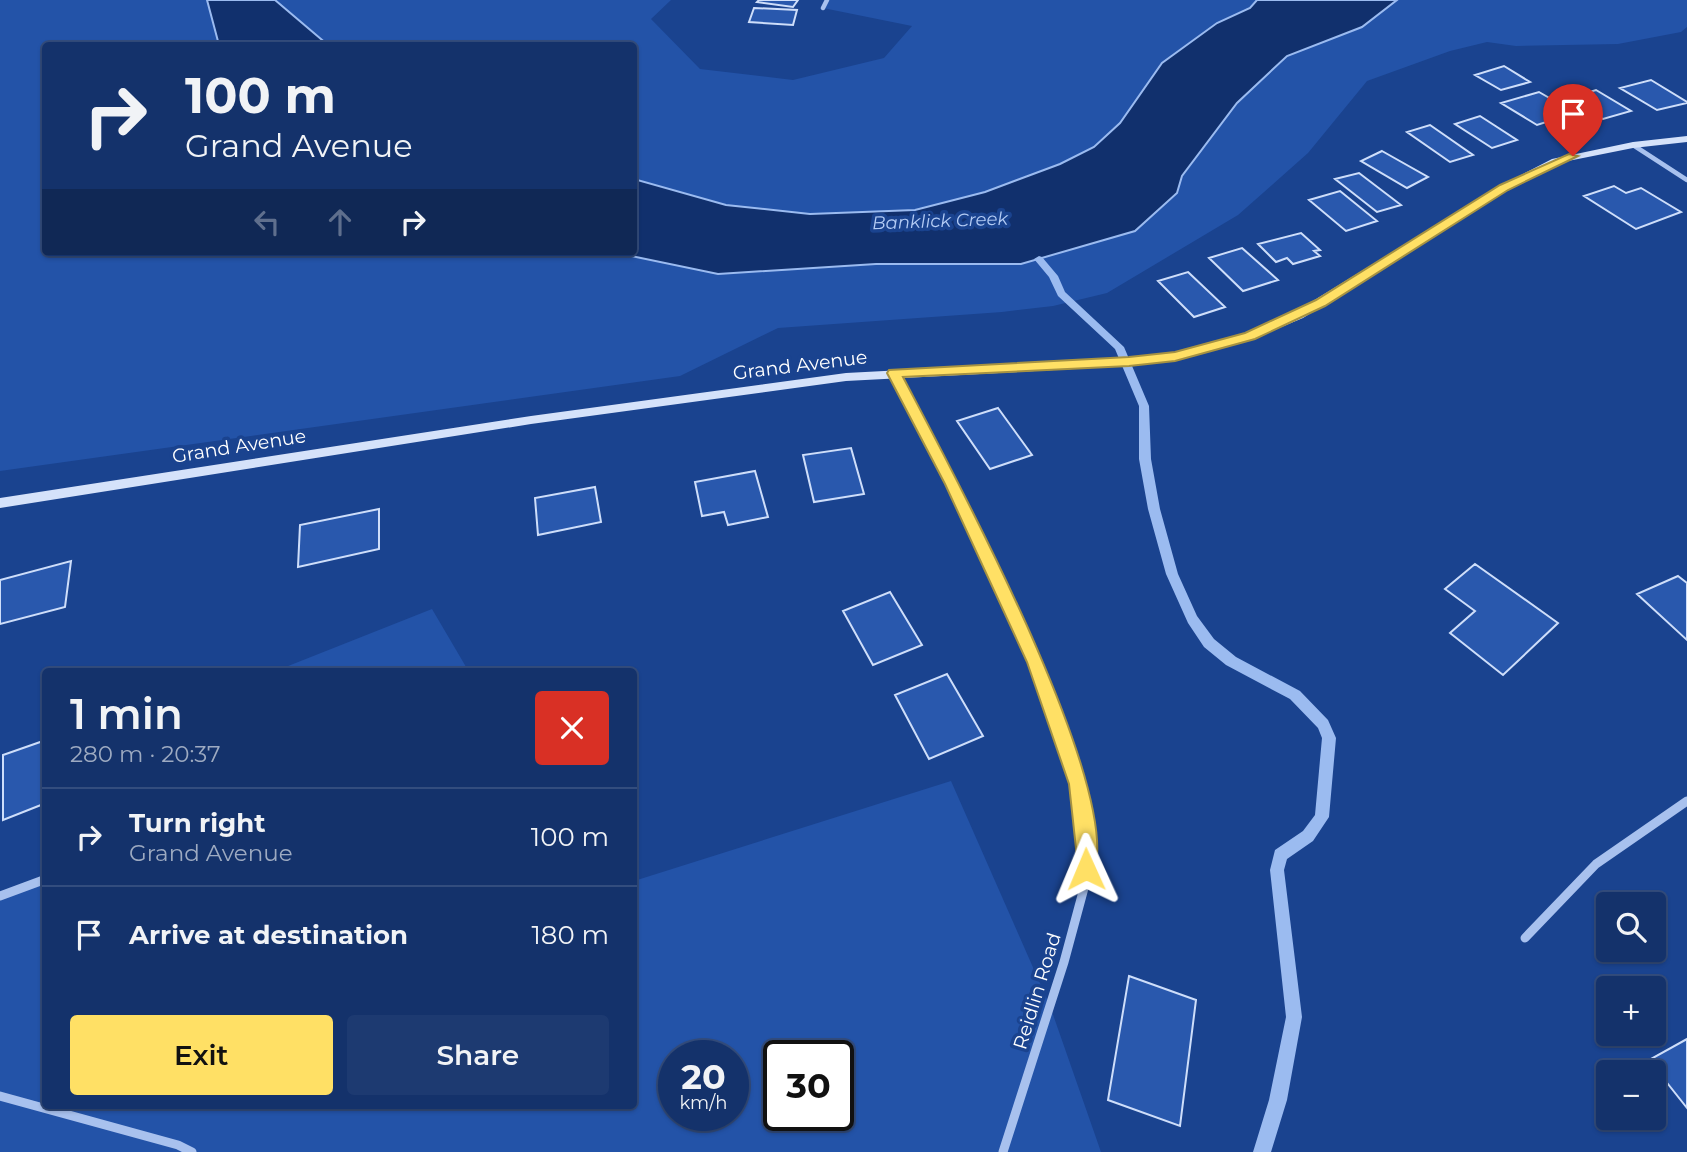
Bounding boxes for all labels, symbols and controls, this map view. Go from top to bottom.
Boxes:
text: 100 m [185,66,336,125]
icon: right [70,70,161,161]
pin [1543,84,1603,156]
icon: arrive [1554,95,1592,133]
text: Grand Avenue [185,126,413,165]
icon: left [248,203,286,241]
icon: ahead [321,203,359,241]
icon: right [394,203,432,241]
water label: Banklick Creek [872,208,1010,234]
street label: Grand Avenue [732,345,868,385]
street label: Grand Avenue [170,424,308,468]
text: 1 min [70,688,183,740]
button: close [535,691,609,765]
text: 280 m · 20:37 [70,740,221,768]
text: Turn right [129,807,265,839]
icon: right [70,818,108,856]
text: 100 m [531,821,609,853]
position arrow [1049,832,1123,906]
text: Grand Avenue [129,839,293,867]
map controls [1596,892,1666,1130]
button: search [1596,892,1666,962]
icon: arrive [70,916,108,954]
text: Arrive at destination [129,919,408,951]
text: 180 m [531,919,609,951]
street label: Reidlin Road [1008,930,1066,1052]
button: + [1596,976,1666,1046]
button: Exit [70,1015,333,1095]
button: Share [347,1015,609,1095]
speed limit sign: 30 [763,1040,854,1131]
text: 20 [681,1055,726,1098]
button: − [1596,1060,1666,1130]
text: km/h [679,1092,728,1114]

